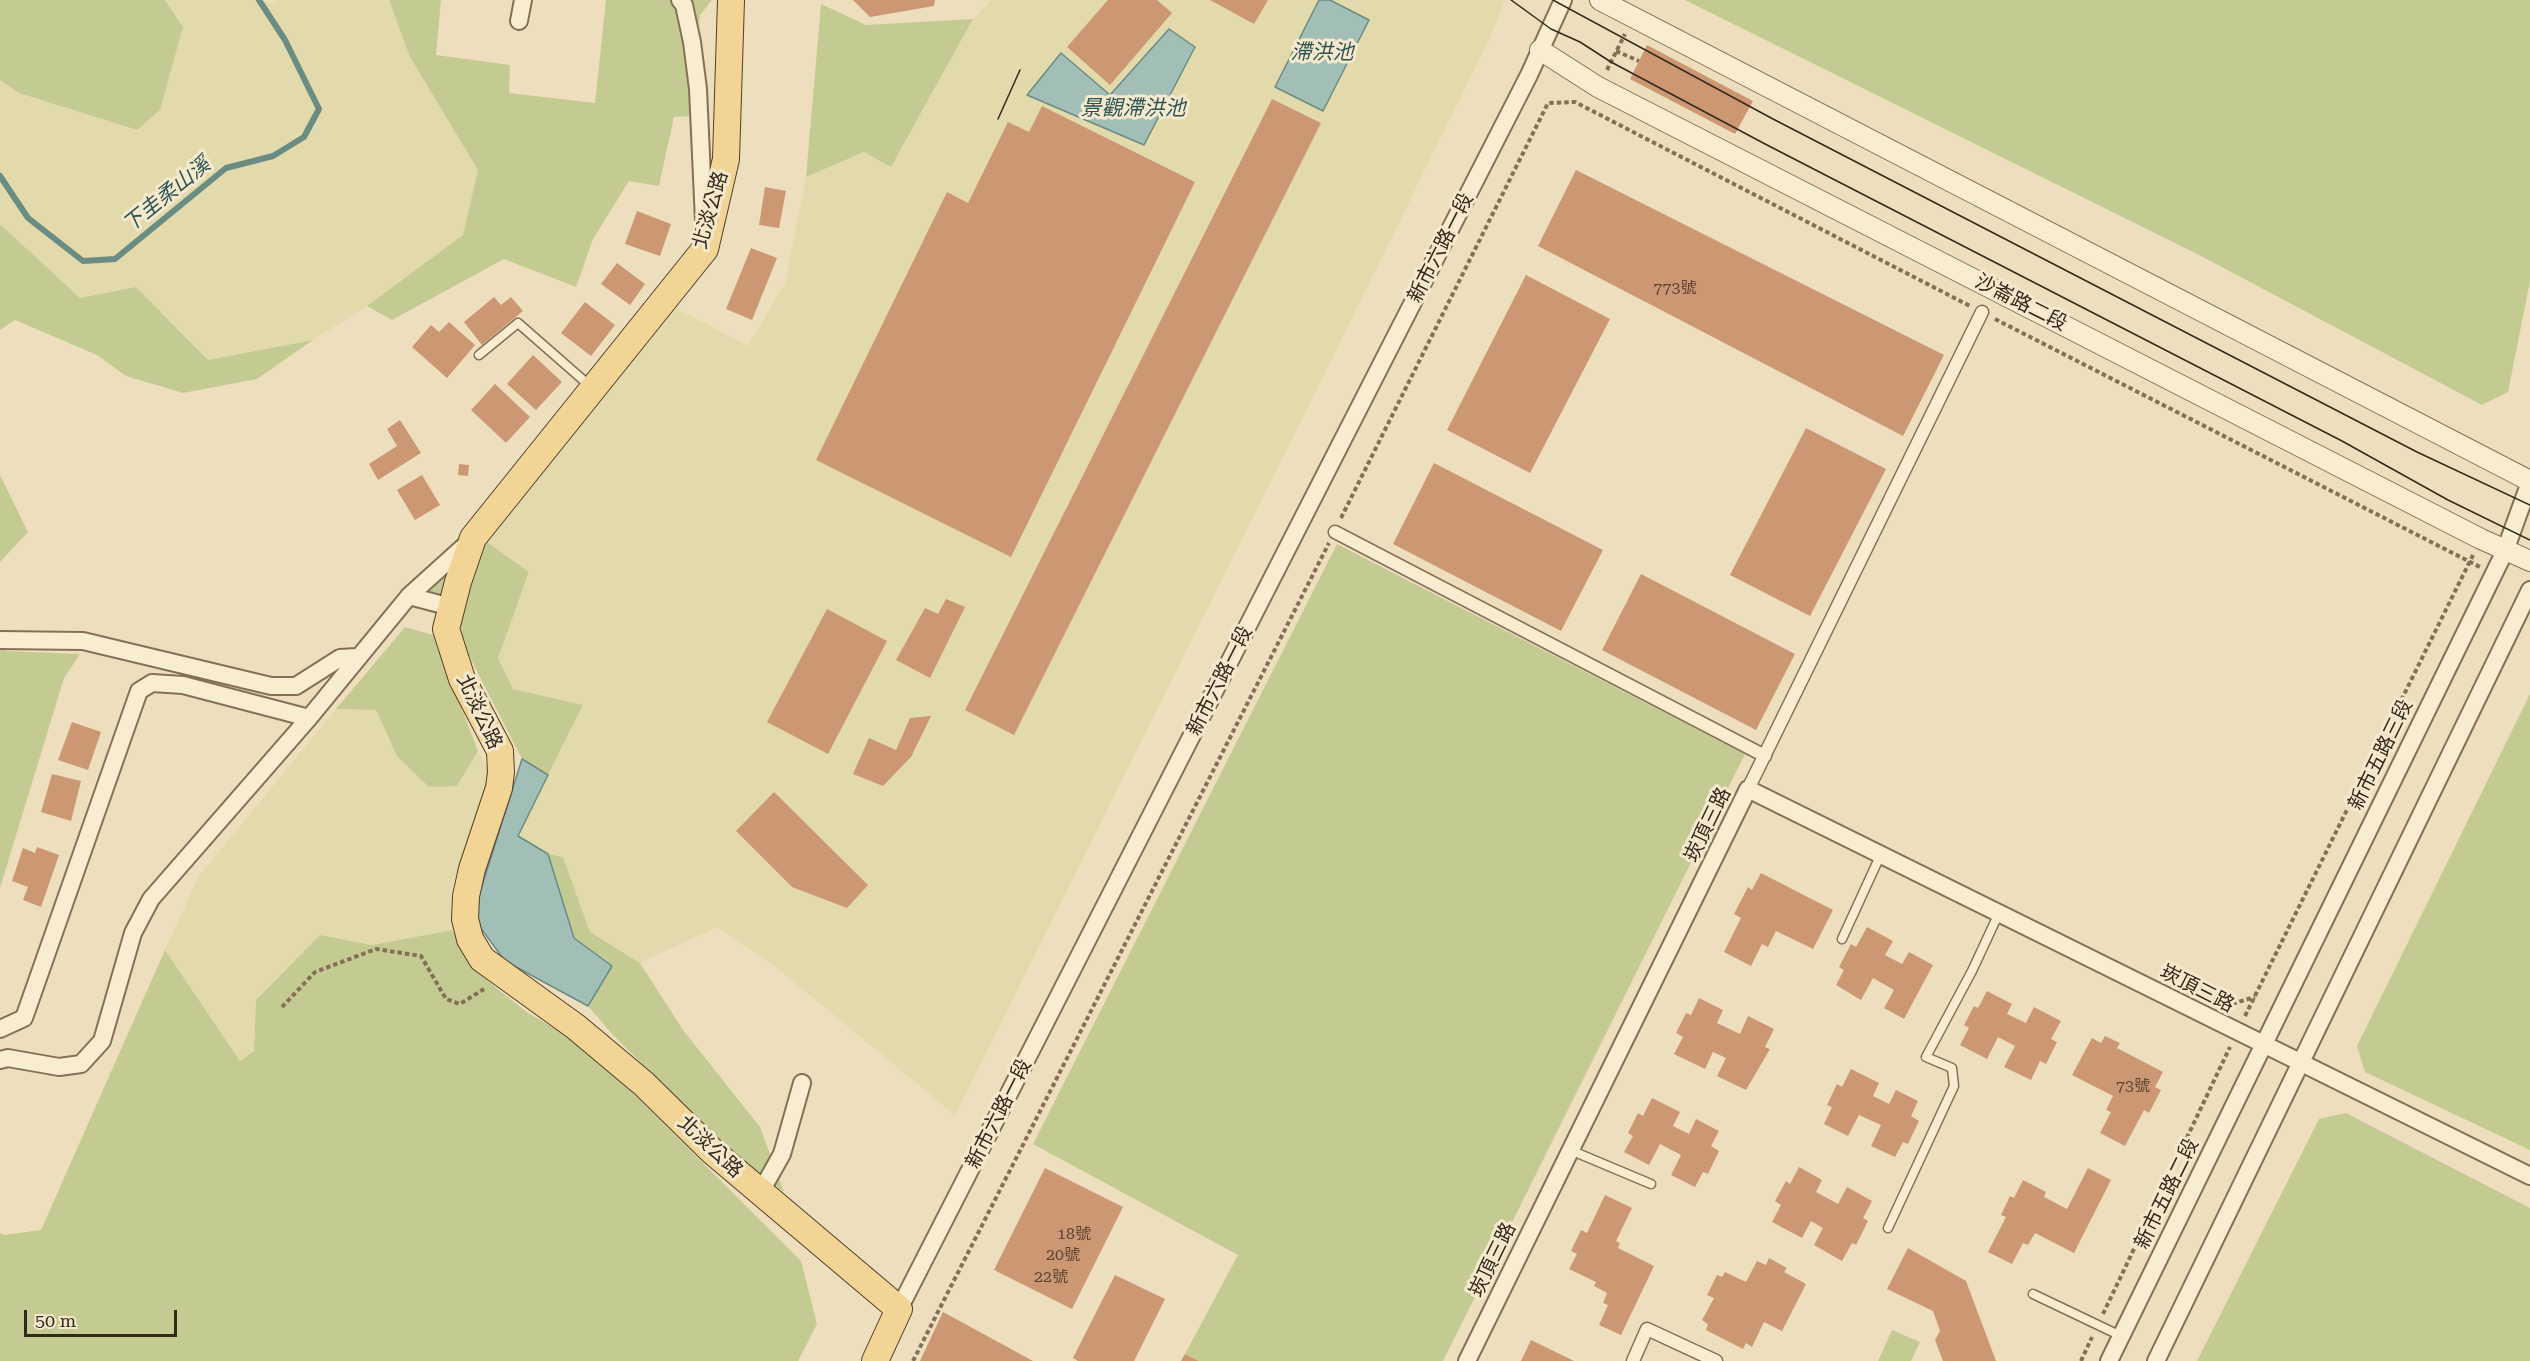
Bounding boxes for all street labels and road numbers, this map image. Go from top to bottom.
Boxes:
street label: 北淡公路 [688,168,734,252]
street label: 新市六路一段 [1403,189,1479,307]
street label: 沙崙路二段 [1971,270,2071,336]
street label: 新市六路一段 [1182,622,1258,740]
street label: 北淡公路 [451,671,507,753]
street label: 新市五路三段 [2344,696,2418,814]
street label: 崁頂三路 [1680,784,1736,866]
street label: 崁頂三路 [2156,960,2238,1018]
street label: 新市六路一段 [961,1055,1037,1173]
street label: 北淡公路 [673,1111,747,1183]
street label: 新市五路二段 [2130,1135,2204,1253]
street label: 崁頂三路 [1465,1219,1521,1301]

